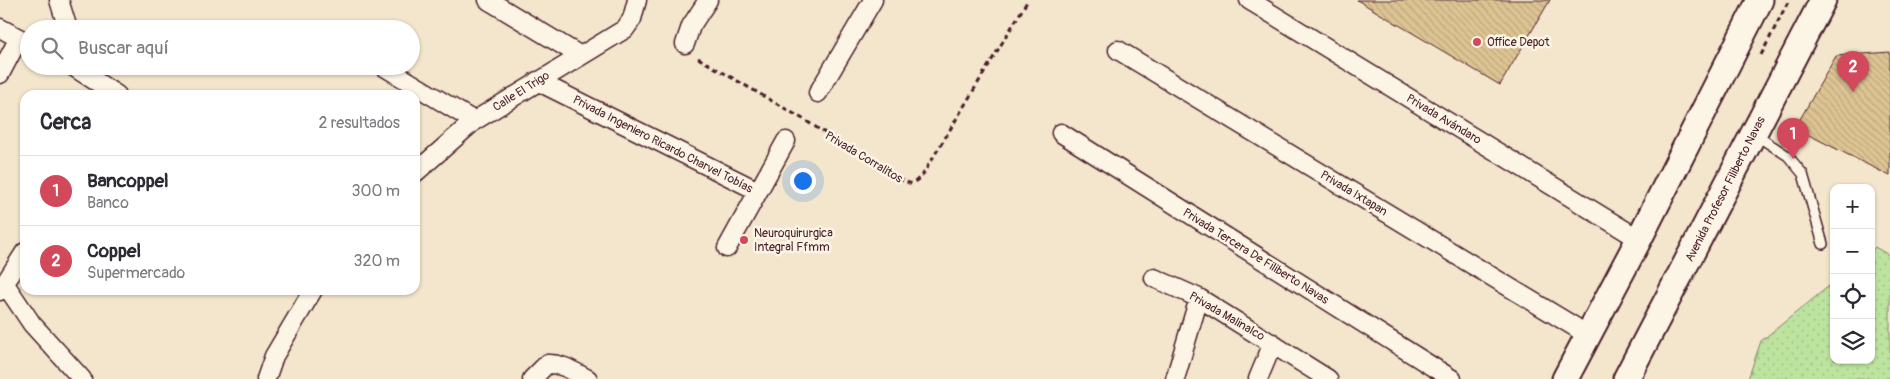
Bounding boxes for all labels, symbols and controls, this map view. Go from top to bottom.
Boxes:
search box [20,20,420,75]
icon: search [38,34,66,62]
place label: Office Depot [1487,35,1550,50]
text: Buscar aquí [78,36,169,60]
marker: Office Depot [1471,36,1483,48]
pin: 2 [1837,51,1869,92]
street label: Calle El Trigo [490,68,553,115]
street label: Privada Avándaro [1403,91,1485,148]
street label: Privada Ingeniero Ricardo Charvel Tobías [570,92,756,197]
text: Cerca [40,109,91,136]
text: 2 resultados [318,113,400,133]
street label: Avenida Profesor Filiberto Navas [1682,113,1769,264]
pin: 1 [1777,118,1809,159]
street label: Privada Corralitos [822,128,906,187]
your location [790,168,816,194]
street label: Privada Ixtapan [1317,168,1390,219]
text: Bancoppel [87,169,169,193]
text: 1 [53,181,59,201]
text: 300 m [352,181,400,201]
map controls [1830,184,1875,364]
button: + [1830,184,1875,229]
text: Banco [87,193,129,213]
street label: Privada Tercera De Filiberto Navas [1180,205,1332,308]
place label: Neuroquirurgica Integral Ffmm [754,226,833,255]
button: − [1830,229,1875,274]
marker: Neuroquirurgica Integral Ffmm [738,234,750,246]
text: Coppel [87,239,141,263]
text: 2 [52,251,60,271]
text: 320 m [354,251,400,271]
text: Supermercado [87,263,185,283]
button: locate [1830,274,1875,319]
street label: Privada Malinalco [1186,289,1268,344]
button: layers [1830,319,1875,364]

